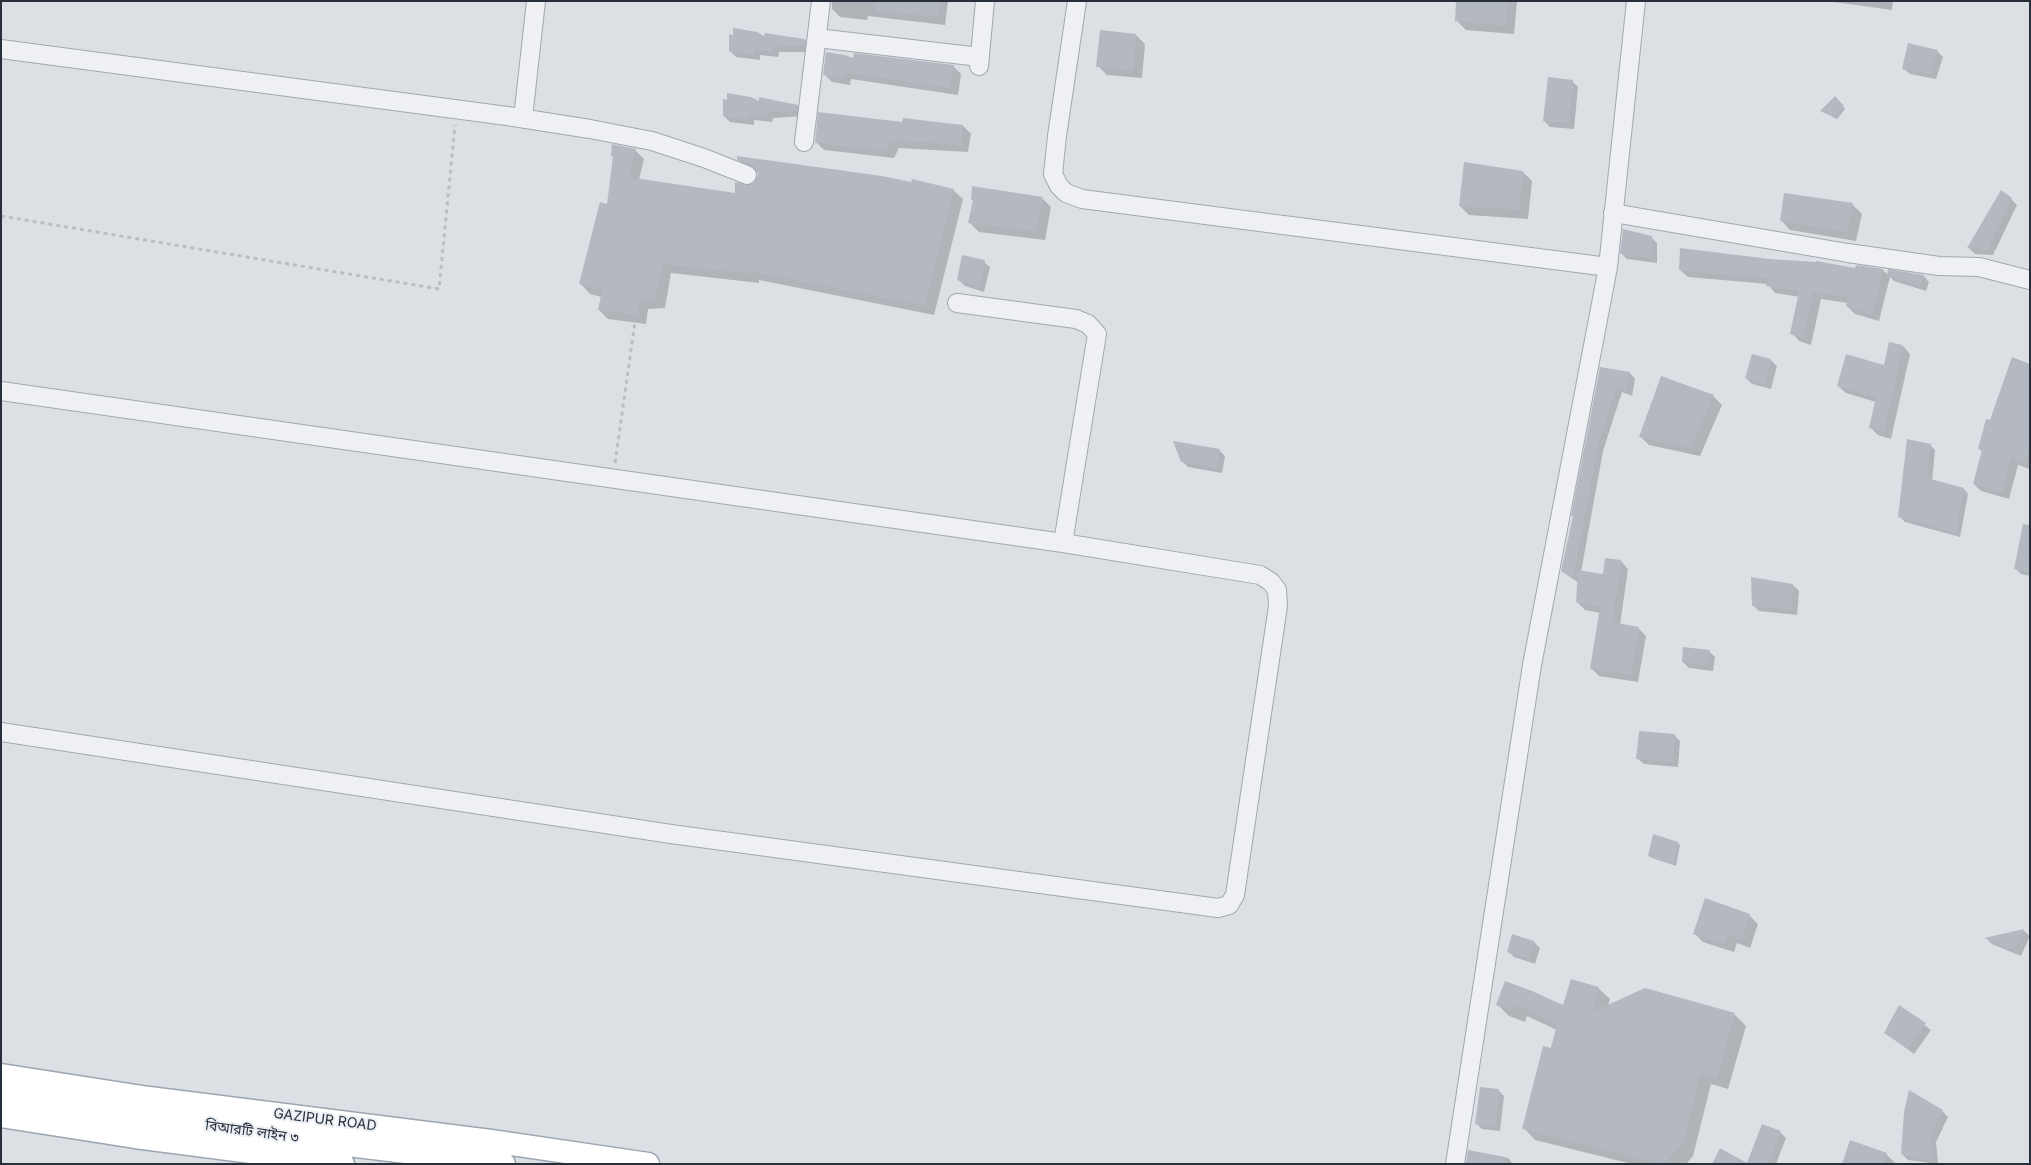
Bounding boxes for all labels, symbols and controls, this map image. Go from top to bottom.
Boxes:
street label: GAZIPUR ROAD [273,1105,377,1135]
street label: বিআরটি লাইন ৩ [204,1117,300,1147]

